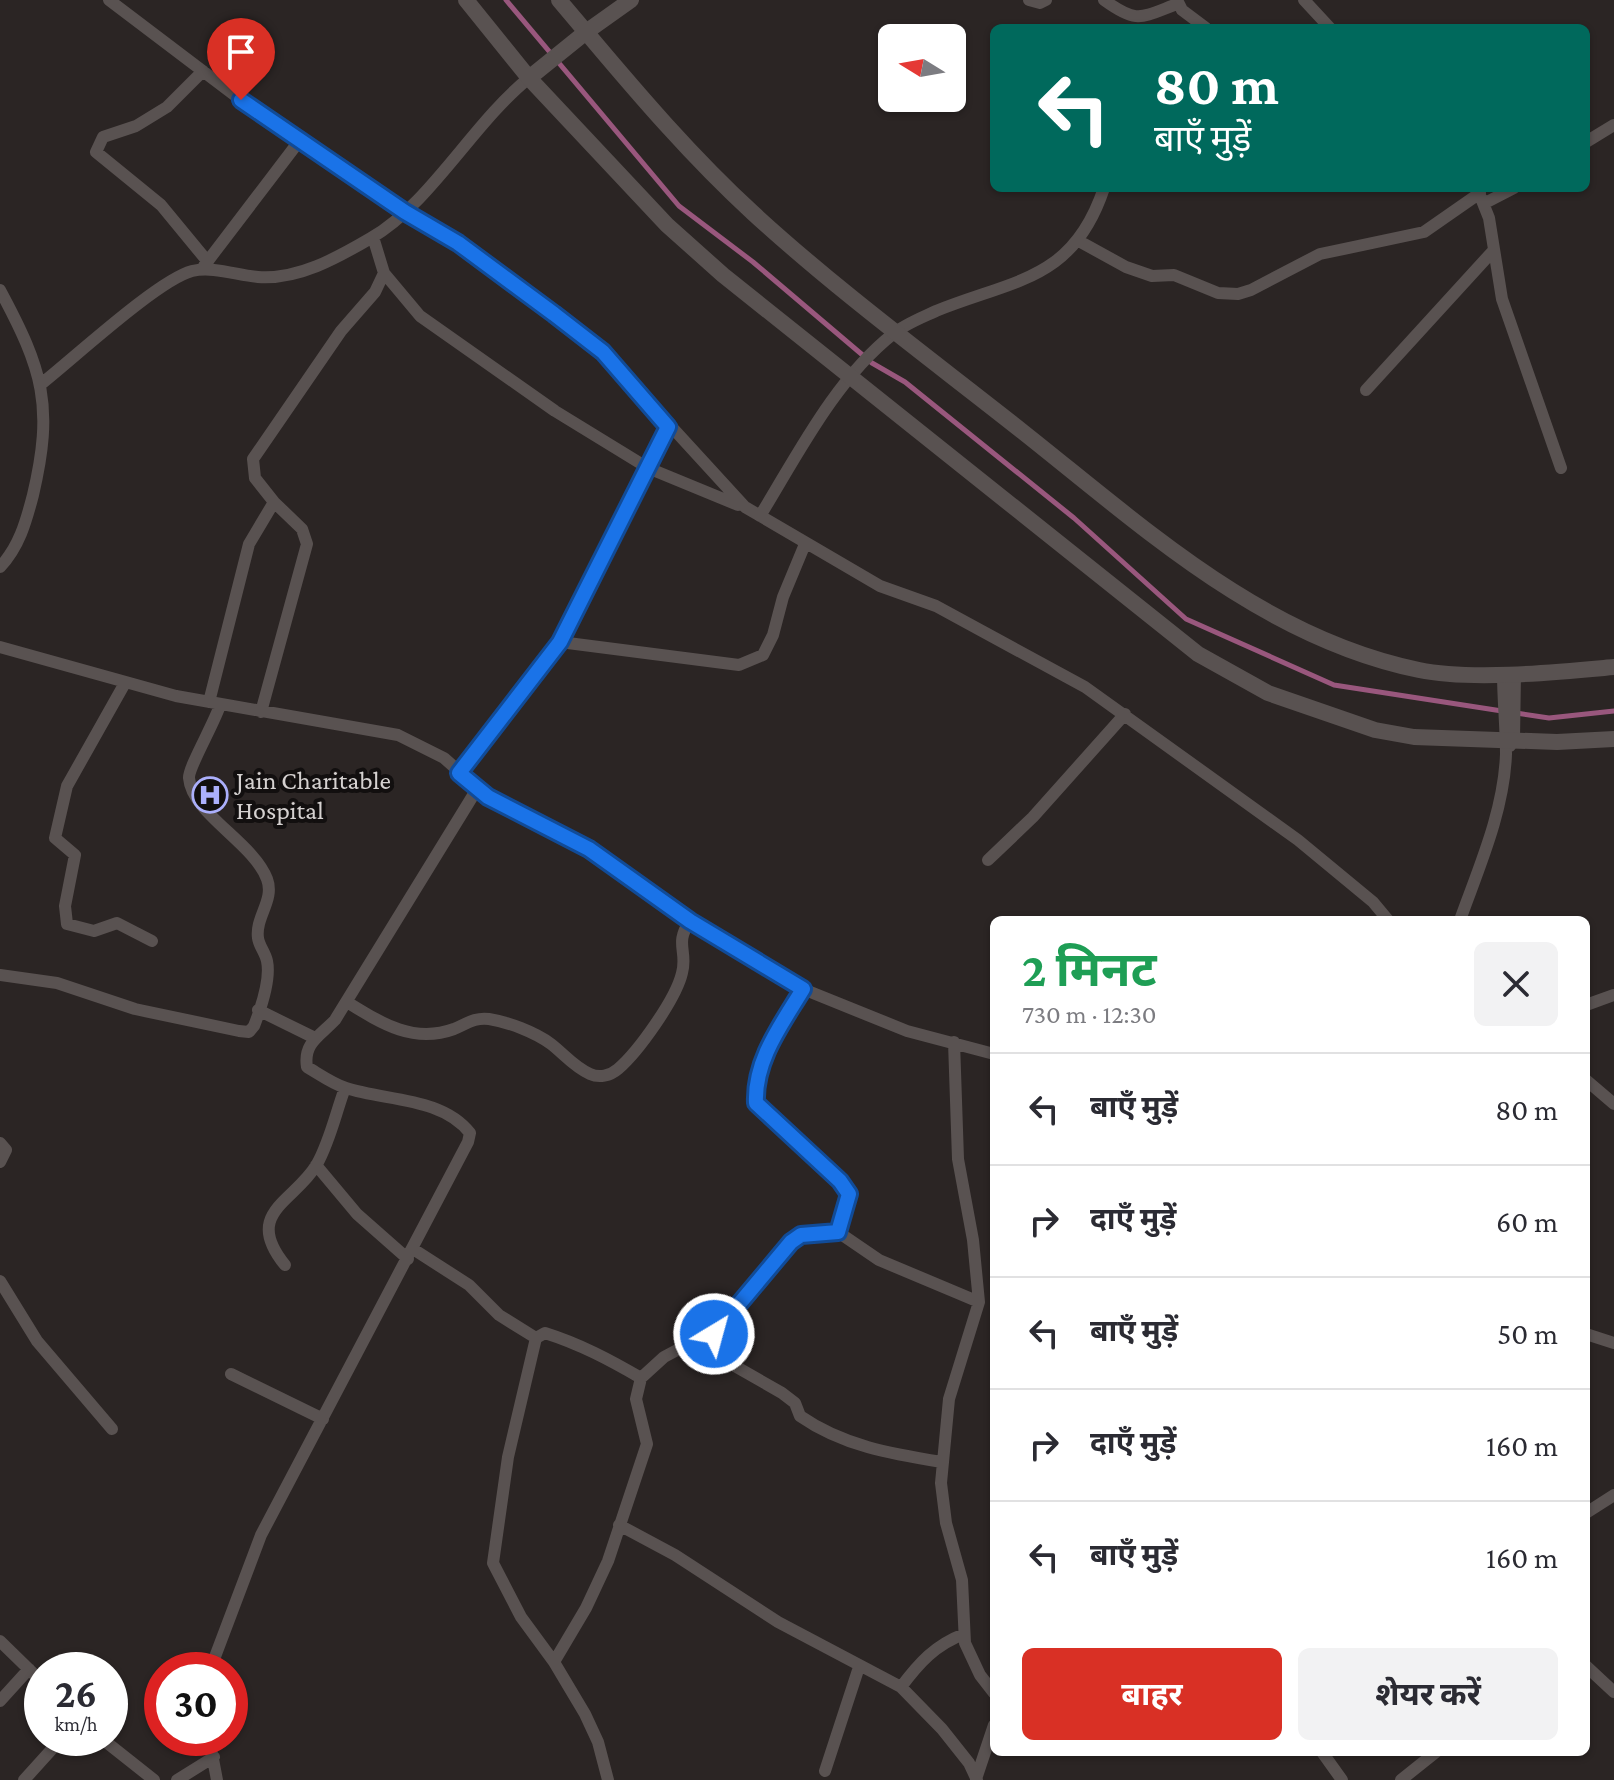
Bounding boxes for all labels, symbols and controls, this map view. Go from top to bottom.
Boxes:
pin [207,18,275,100]
north arrow [878,24,966,112]
map controls [878,24,966,112]
icon: arrive [219,30,263,74]
text: 80 m [1154,54,1279,116]
icon: left [1022,56,1126,160]
text: बाएँ मुड़ें [1154,119,1251,159]
place label: Jain Charitable Hospital [234,766,391,825]
hospital icon: Jain Charitable Hospital [191,776,229,814]
button: close [1474,942,1558,1026]
text: 2 मिनट [1022,943,1156,996]
text: 730 m · 12:30 [1022,1000,1157,1029]
icon: left [1022,1087,1066,1131]
text: बाएँ मुड़ें [1090,1090,1178,1123]
text: 80 m [1495,1093,1558,1126]
icon: right [1022,1199,1066,1243]
text: दाएँ मुड़ें [1090,1202,1176,1235]
text: 60 m [1496,1205,1558,1238]
position arrow [672,1292,756,1376]
icon: left [1022,1311,1066,1355]
text: बाएँ मुड़ें [1090,1314,1178,1347]
text: 50 m [1497,1317,1558,1350]
icon: right [1022,1423,1066,1467]
text: दाएँ मुड़ें [1090,1426,1176,1459]
text: 160 m [1486,1429,1558,1462]
icon: left [1022,1535,1066,1579]
text: बाएँ मुड़ें [1090,1538,1178,1571]
text: 160 m [1486,1541,1558,1574]
button: बाहर [1022,1648,1282,1740]
button: शेयर करें [1298,1648,1558,1740]
speed limit sign: 30 [144,1652,248,1756]
text: 26 [55,1671,97,1716]
text: km/h [54,1713,98,1735]

